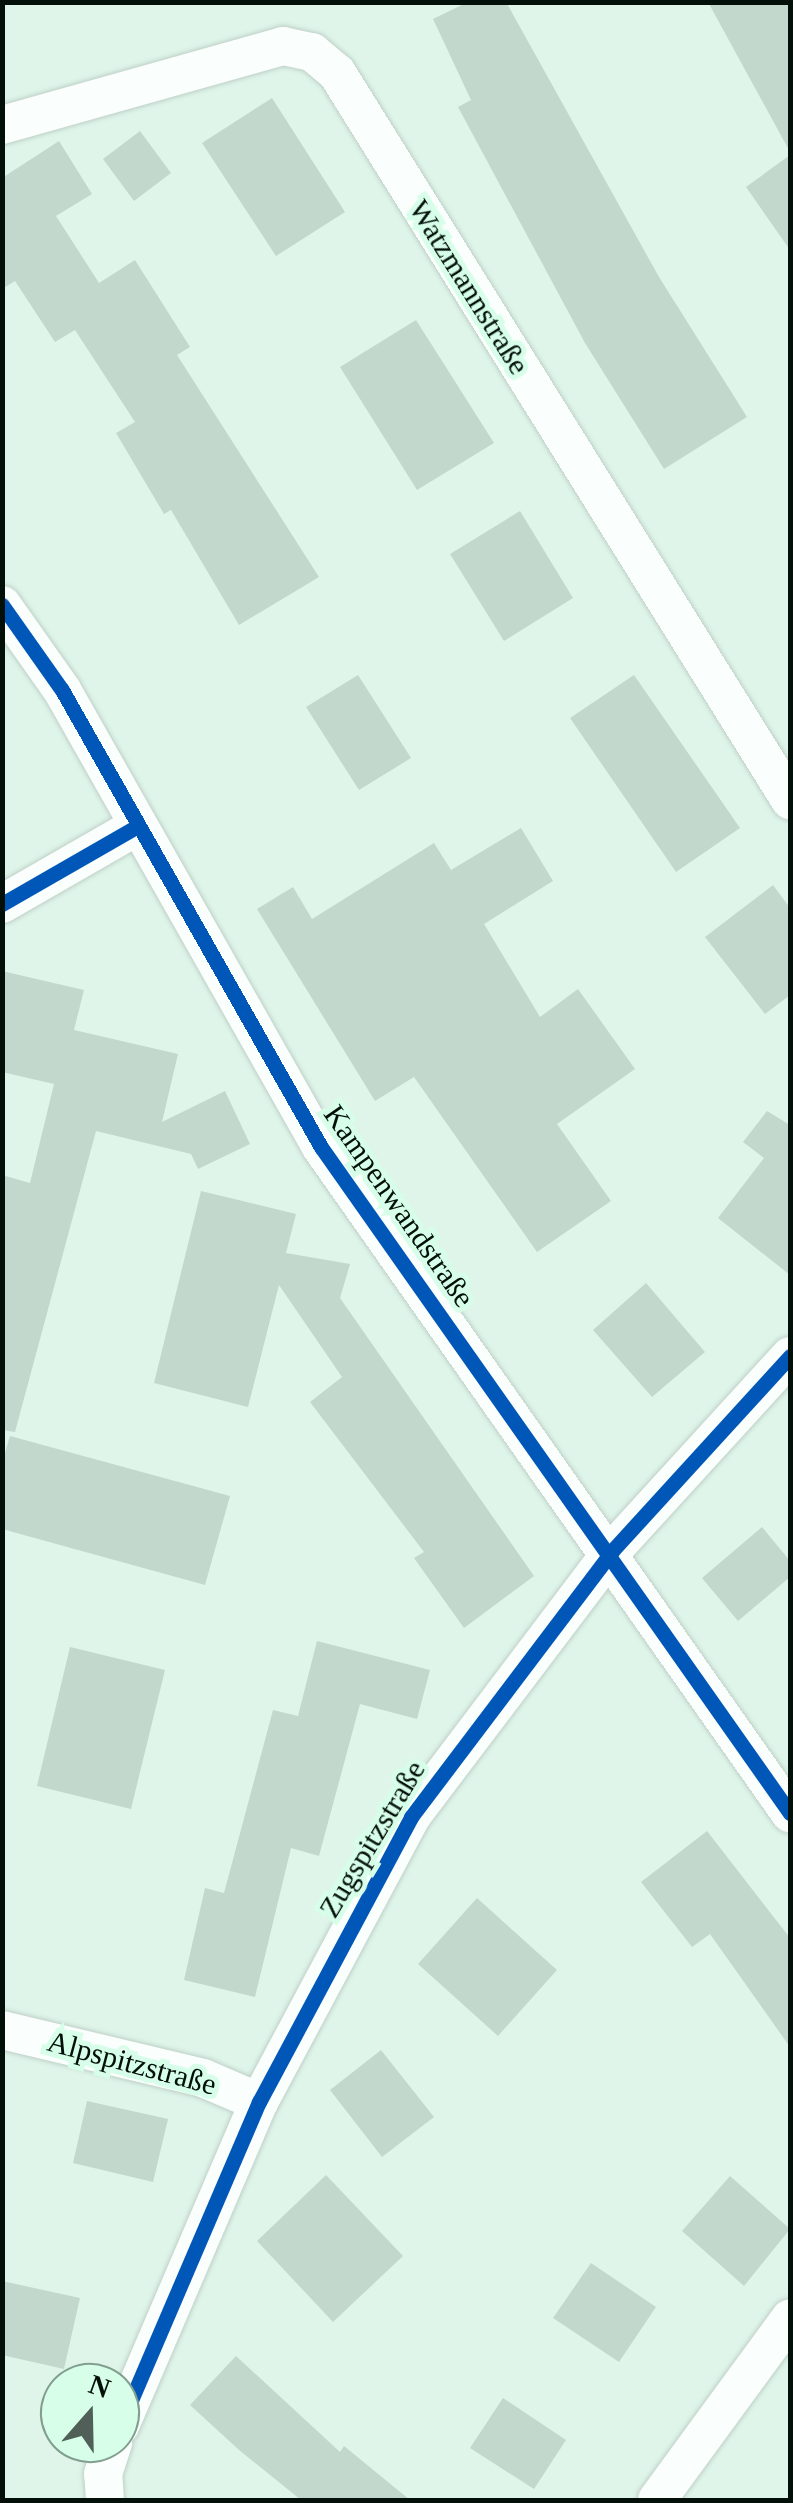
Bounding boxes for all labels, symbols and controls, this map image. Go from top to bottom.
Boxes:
street label: Watzmannstraße [401,193,537,381]
street label: Kampenwandstraße [316,1098,482,1314]
street label: Zugspitzstraße [311,1754,433,1924]
street label: Alpspitzstraße [44,2023,220,2103]
north arrow [40,2363,140,2463]
text: N [85,2368,115,2404]

